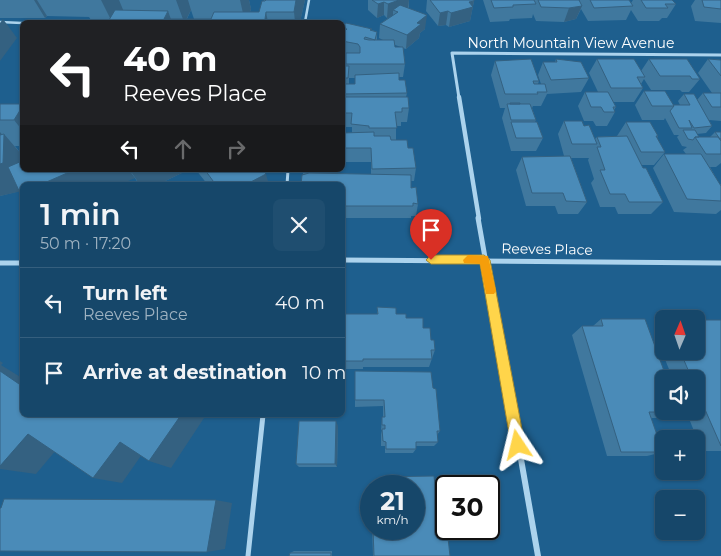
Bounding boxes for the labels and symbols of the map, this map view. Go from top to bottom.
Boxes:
street label: North Mountain View Avenue [468,34,674,52]
pin [410,209,452,260]
street label: Reeves Place [501,239,593,259]
north arrow [655,310,705,360]
position arrow [491,418,543,470]
speed limit sign: 30 [435,475,500,540]

